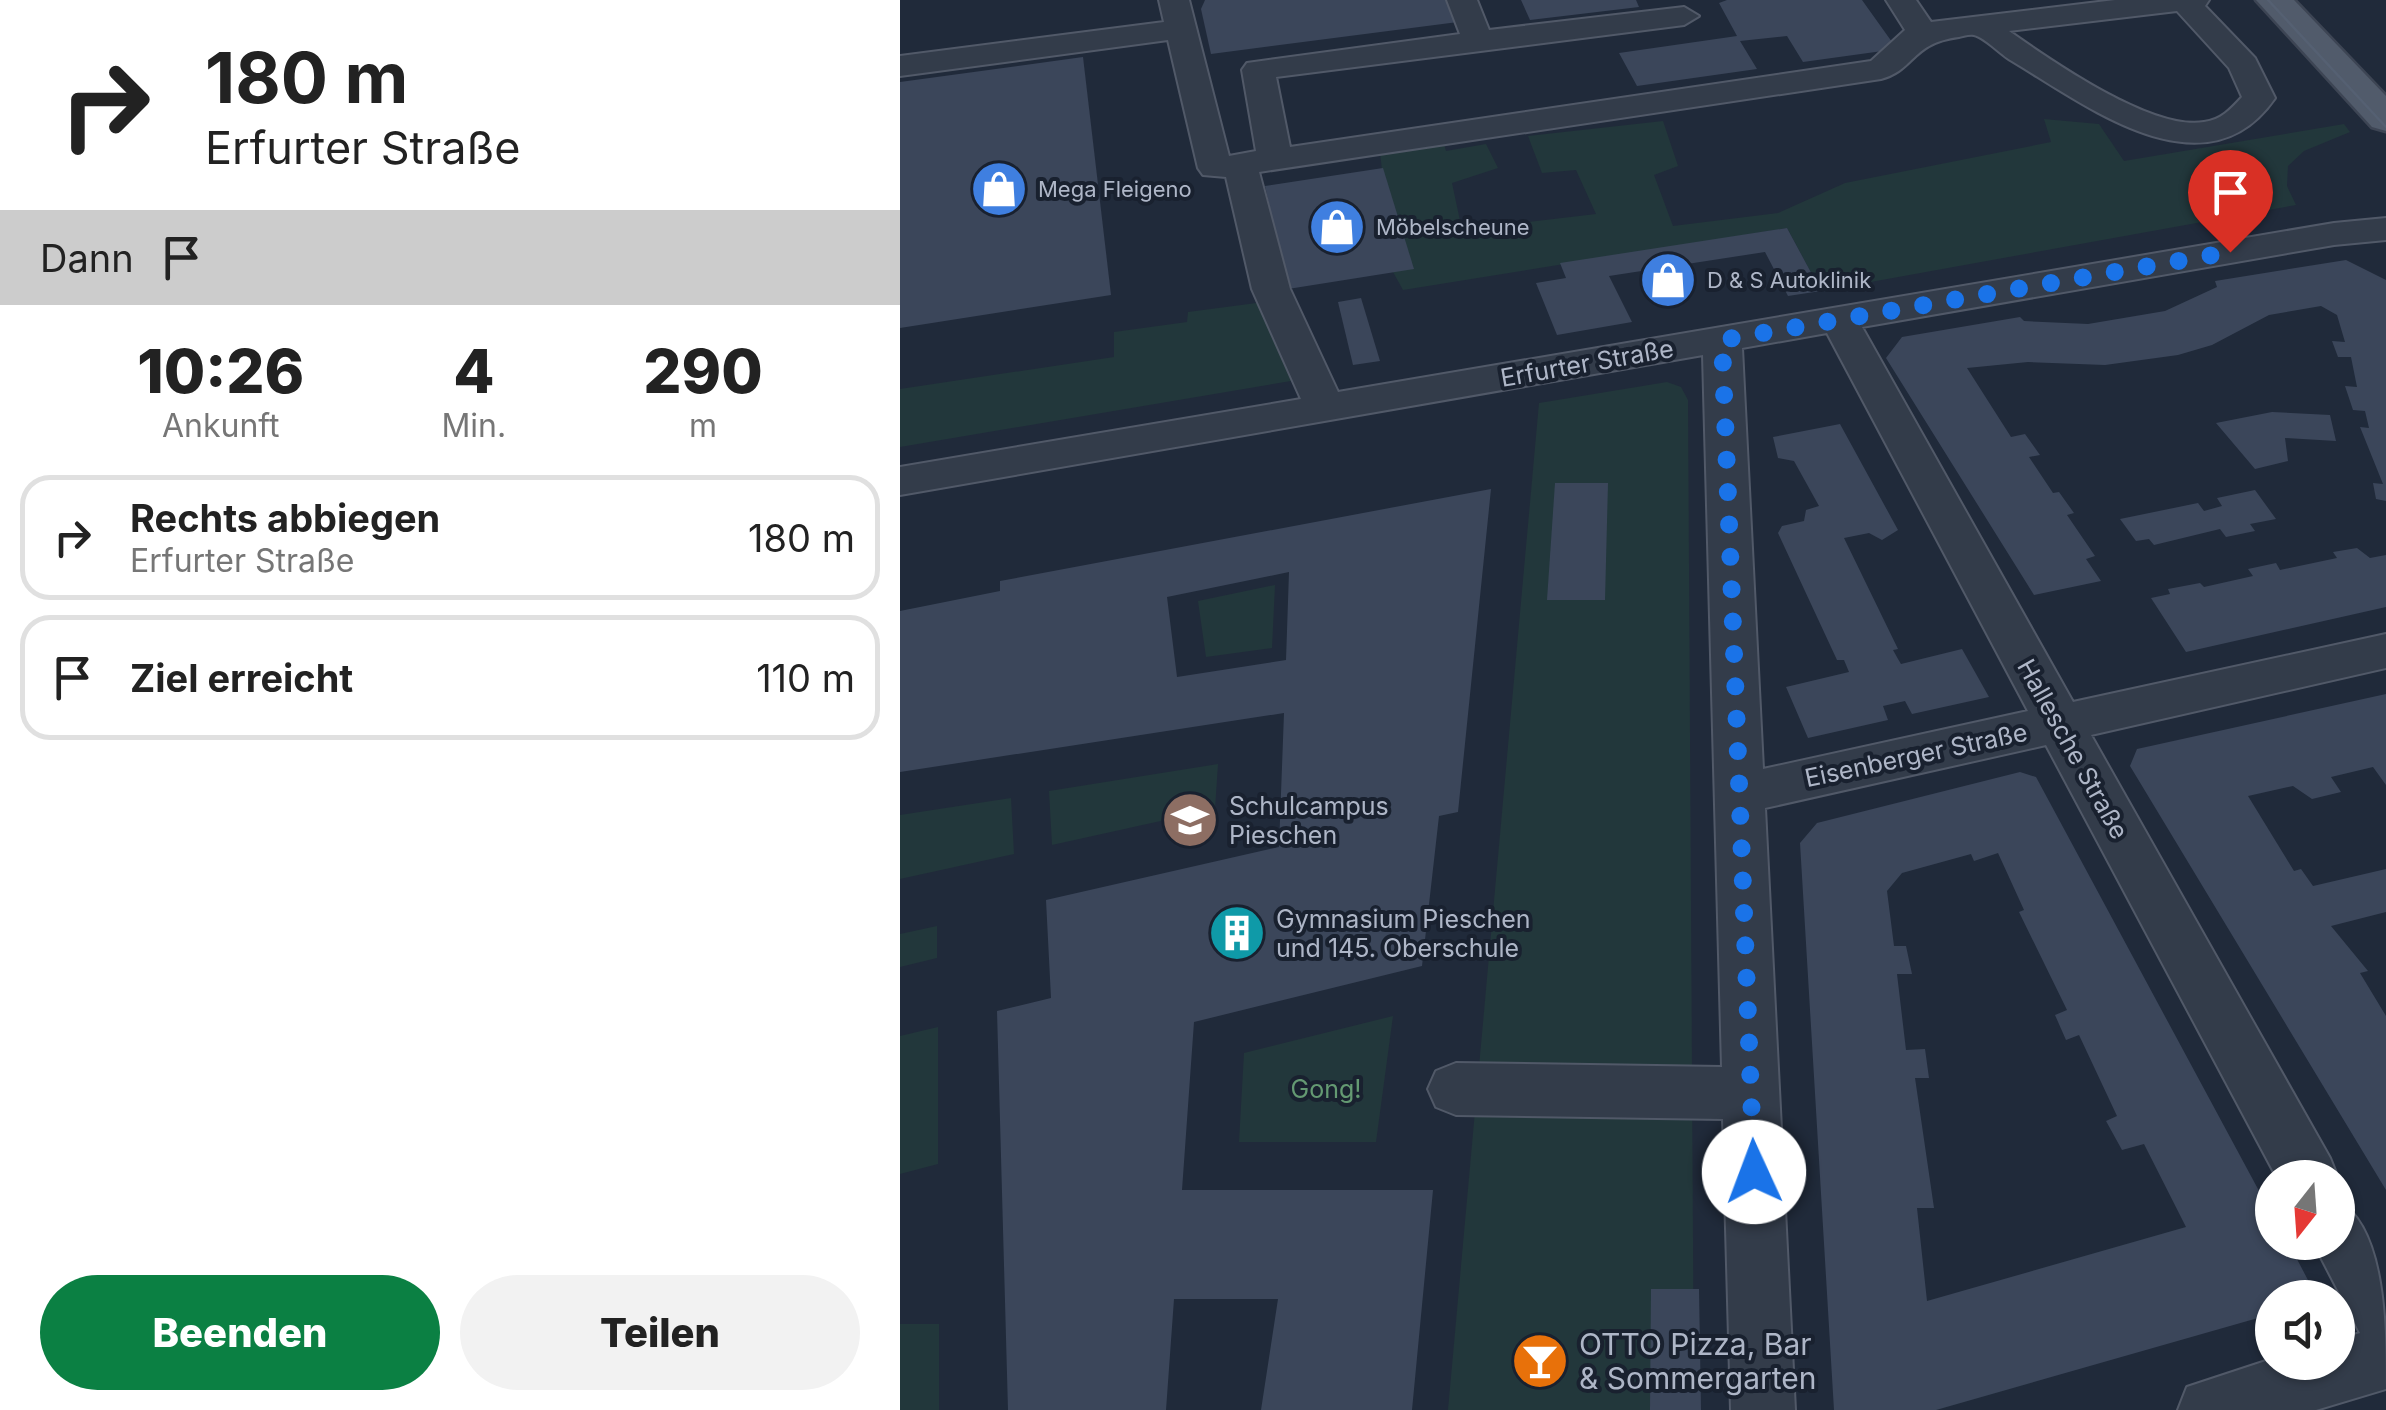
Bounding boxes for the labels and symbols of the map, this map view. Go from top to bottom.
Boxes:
pin [2188,150,2273,253]
shop icon: Mega Fleigeno [969,159,1029,219]
place label: Mega Fleigeno [1038,176,1192,202]
shop icon: Möbelscheune [1307,197,1367,257]
place label: Möbelscheune [1376,214,1530,240]
shop icon: D & S Autoklinik [1638,250,1698,310]
place label: D & S Autoklinik [1707,267,1871,293]
street label: Erfurter Straße [1498,333,1676,393]
street label: Hallesche Straße [2011,654,2135,844]
street label: Eisenberger Straße [1802,717,2030,793]
school or university icon: Schulcampus Pieschen [1160,790,1220,850]
place label: Schulcampus Pieschen [1229,791,1389,850]
building icon: Gymnasium Pieschen und 145. Oberschule [1207,903,1267,963]
place label: Gymnasium Pieschen und 145. Oberschule [1276,904,1531,963]
park label: Gong! [1291,1074,1361,1104]
position arrow [1702,1120,1806,1224]
north arrow [2255,1160,2355,1260]
place label: OTTO Pizza, Bar & Sommergarten [1579,1326,1817,1396]
bar icon: OTTO Pizza, Bar & Sommergarten [1510,1331,1570,1391]

